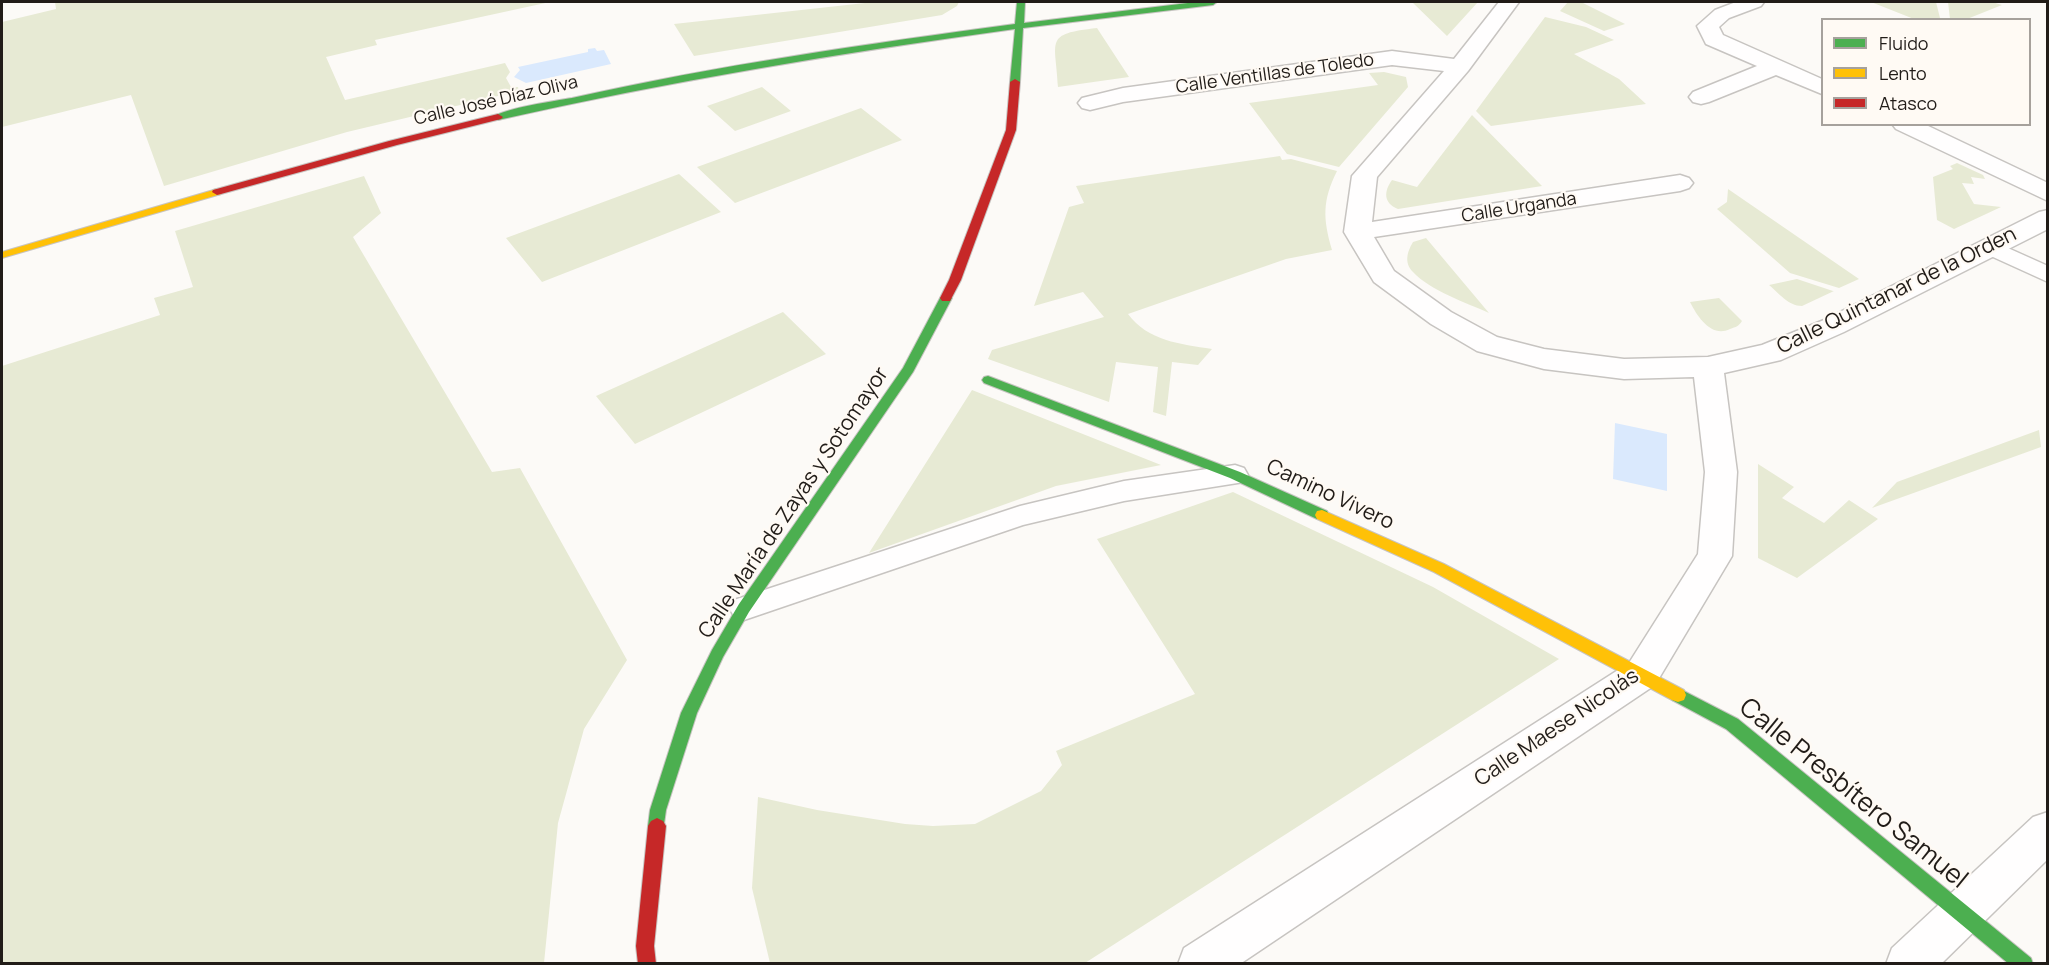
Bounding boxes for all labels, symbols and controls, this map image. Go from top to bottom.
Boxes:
legend [1821,18,2031,126]
text: Fluido [1879,31,1928,55]
street label: Calle Ventillas de Toledo [1175,49,1375,99]
text: Lento [1879,61,1927,85]
street label: Calle José Díaz Oliva [412,72,580,130]
text: Atasco [1879,91,1937,115]
street label: Calle Urganda [1460,188,1578,228]
street label: Calle Quintanar de la Orden [1773,222,2021,360]
street label: Calle María de Zayas y Sotomayor [694,363,894,643]
street label: Camino Vivero [1262,454,1398,536]
street label: Calle Maese Nicolás [1470,664,1644,792]
street label: Calle Presbítero Samuel [1733,692,1973,896]

